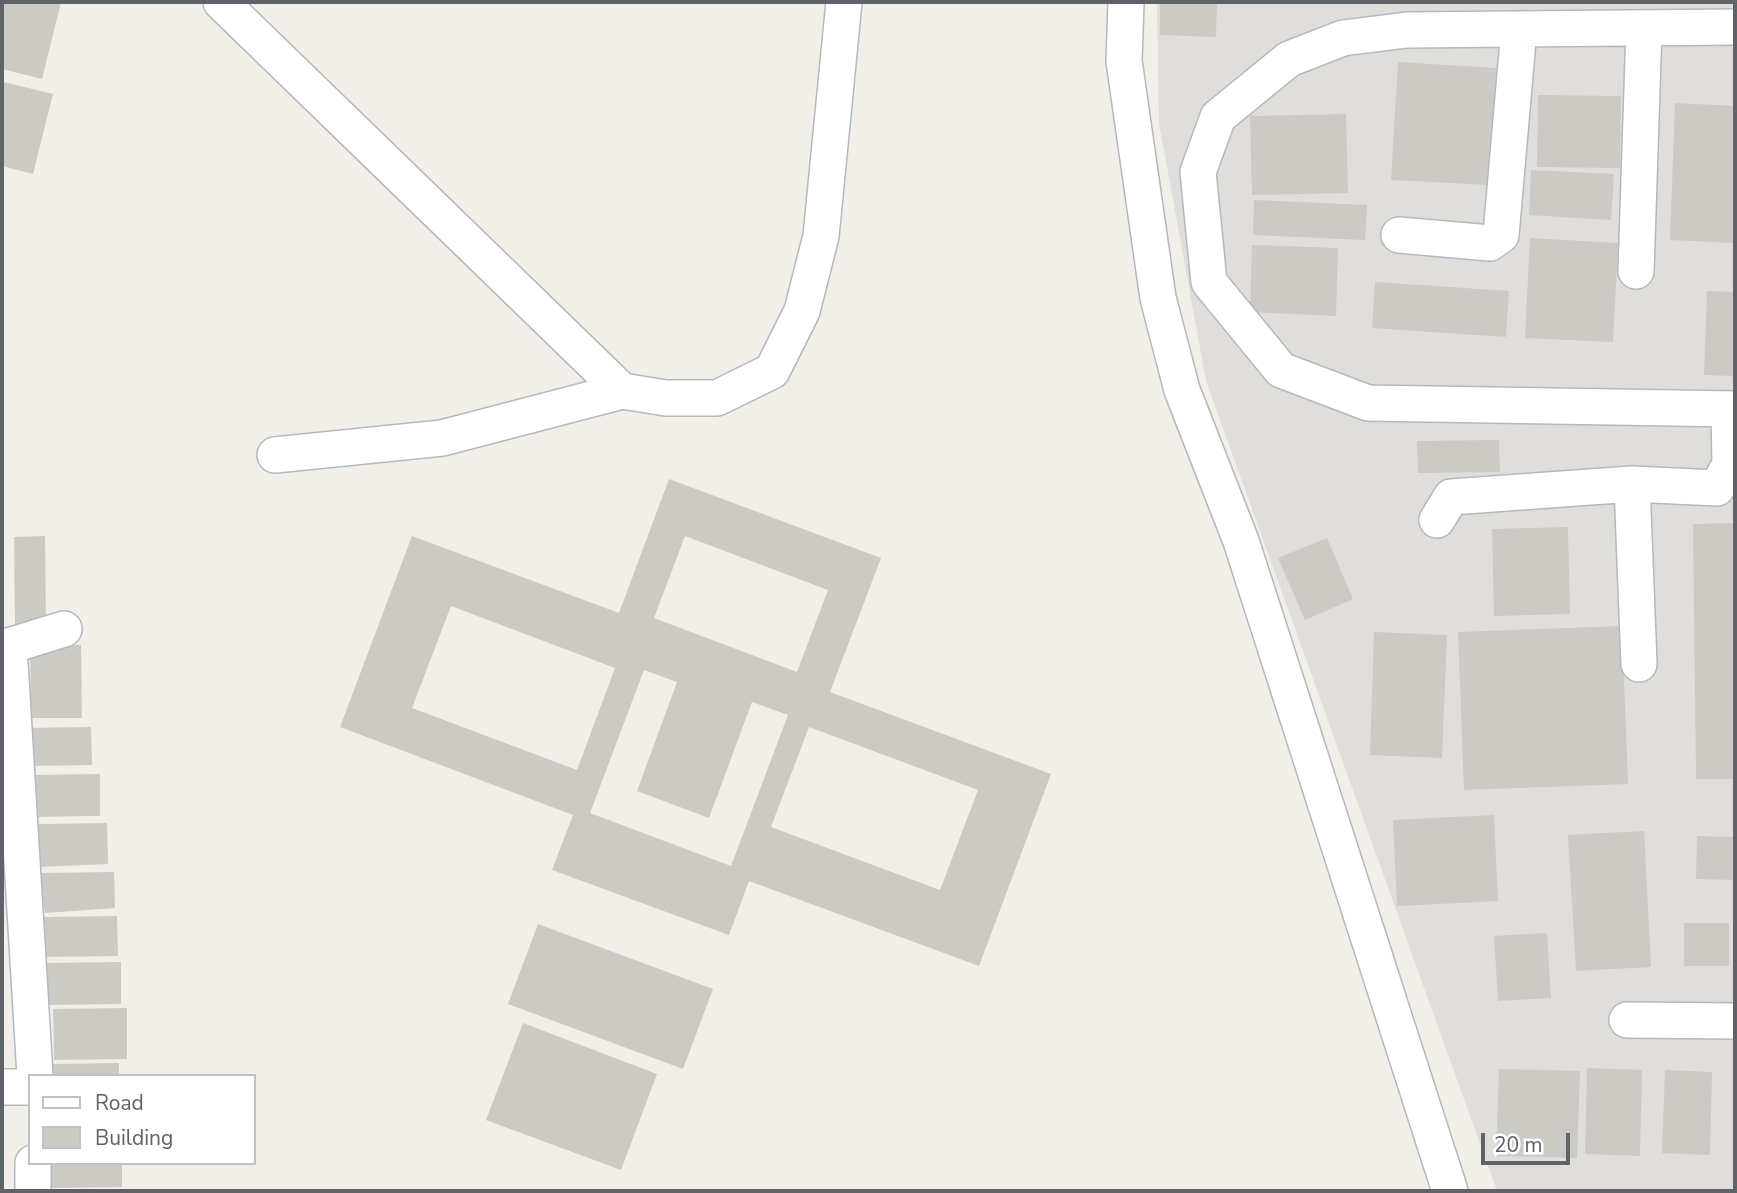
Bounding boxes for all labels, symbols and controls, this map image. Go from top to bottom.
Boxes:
legend [28,1074,256,1165]
text: Road [95,1089,144,1117]
scale bar [1485,1120,1574,1164]
text: Building [95,1124,173,1152]
text: 20 m [1494,1131,1543,1159]

